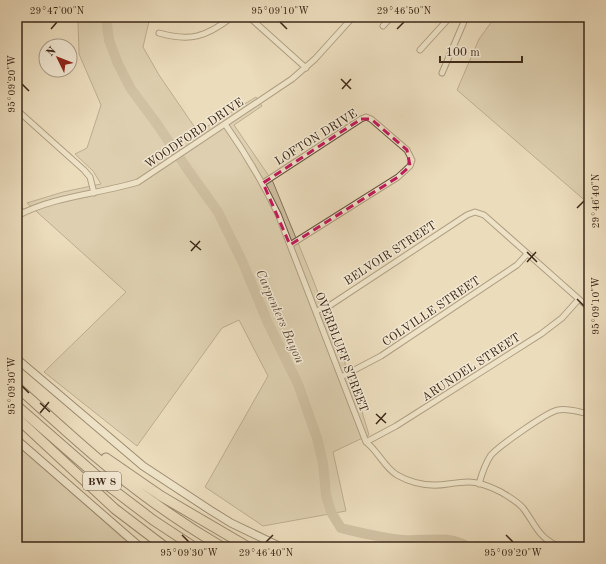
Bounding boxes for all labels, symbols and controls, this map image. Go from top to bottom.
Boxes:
text: 29°47'00"N [30,6,85,16]
text: 95°09'10"W [251,6,309,16]
text: 29°46'50"N [377,6,432,16]
north arrow [38,38,78,78]
scale bar [440,38,522,64]
text: N [45,45,59,59]
text: 100 m [446,47,480,59]
text: 95°09'20"W [7,55,17,113]
street label: WOODFORD DRIVE [143,96,246,171]
street label: LOFTON DRIVE [273,108,360,168]
text: 29°46'40"N [591,173,601,228]
street label: BELVOIR STREET [342,220,439,288]
water label: Carpenters Bayou [253,268,306,366]
street label: COLVILLE STREET [380,275,483,349]
text: 95°09'10"W [591,277,601,335]
street label: OVERBLUFF STREET [313,291,370,414]
street label: ARUNDEL STREET [420,332,523,404]
text: 95°09'30"W [7,357,17,415]
road number: BW 8 [83,472,121,490]
text: 95°09'30"W [160,548,218,558]
text: 29°46'40"N [239,548,294,558]
text: 95°09'20"W [484,548,542,558]

